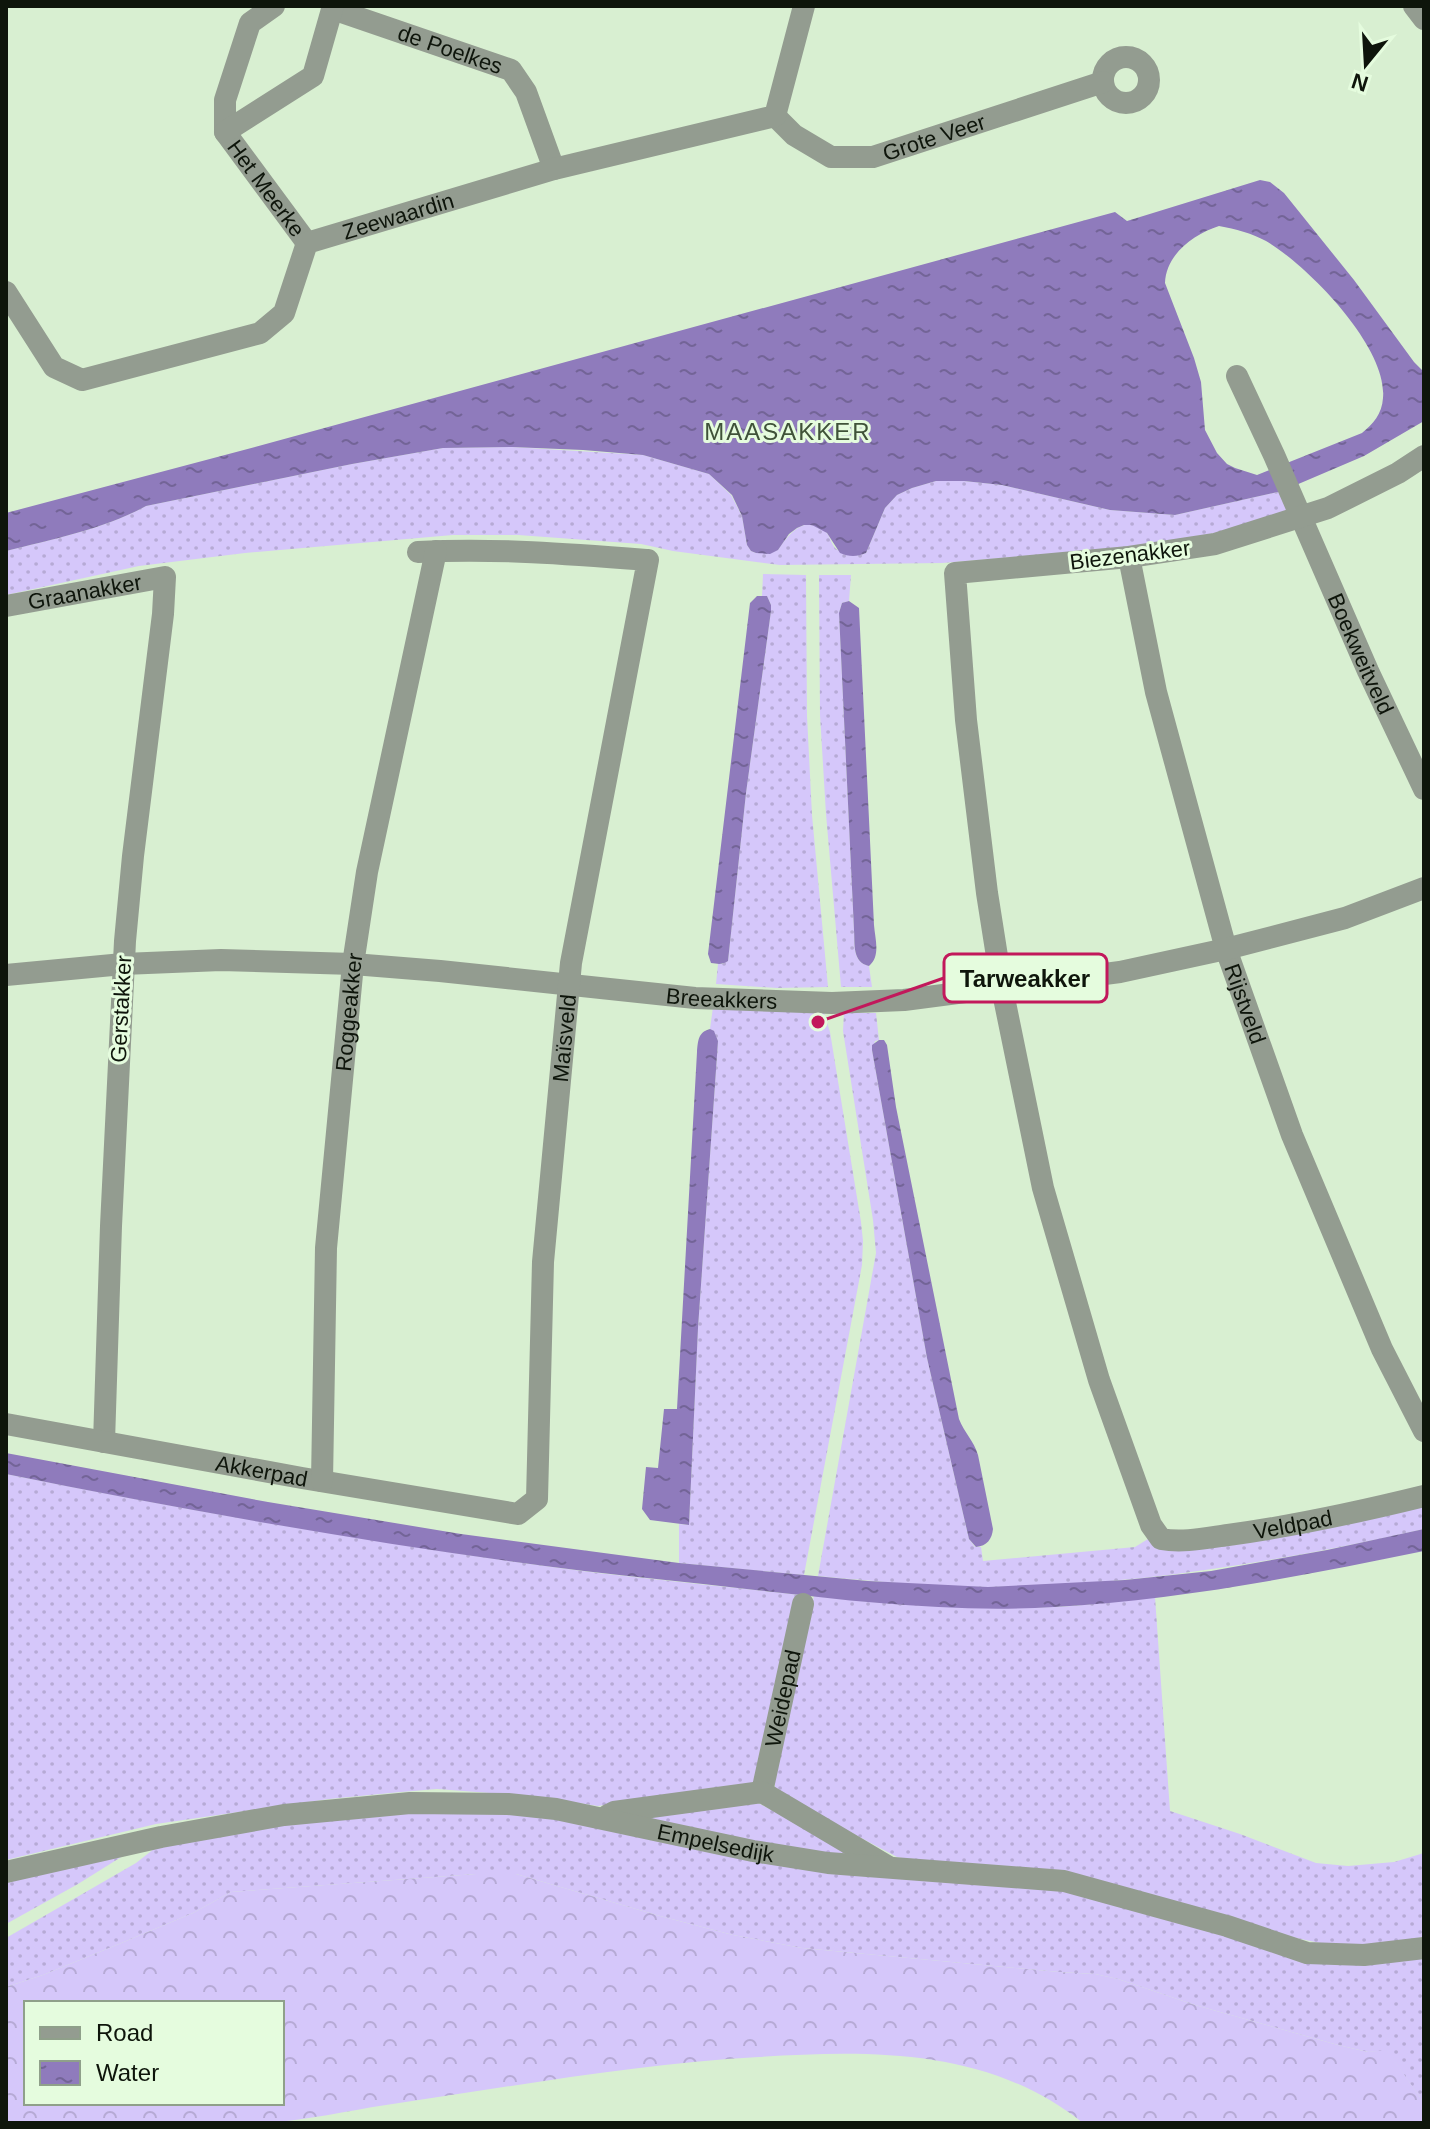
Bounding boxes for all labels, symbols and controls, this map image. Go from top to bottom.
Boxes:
street label: de Poelkes [395,20,506,79]
north arrow [1326,24,1406,104]
text: N [1349,68,1371,97]
street label: Grote Veer [879,109,988,166]
street label: Het Meerke [223,135,310,241]
street label: Zeewaardin [339,187,457,244]
district label: MAASAKKER [704,418,872,445]
street label: Biezenakker [1068,535,1192,575]
street label: Graanakker [26,569,144,614]
street label: Boekweitveld [1323,589,1399,718]
street label: Roggeakker [330,951,367,1072]
callout: Tarweakker [944,954,1107,1002]
street label: Gerstakker [106,955,136,1063]
street label: Rijstveld [1220,960,1271,1047]
text: Tarweakker [960,965,1090,992]
street label: Breeakkers [665,983,778,1013]
street label: Maïsveld [547,993,581,1083]
street label: Akkerpad [214,1450,310,1491]
street label: Veldpad [1252,1505,1334,1544]
street label: Weidepad [760,1647,805,1749]
street label: Empelsedijk [655,1818,777,1867]
legend [24,2001,284,2105]
text: Road [96,2019,153,2046]
text: Water [96,2059,159,2086]

